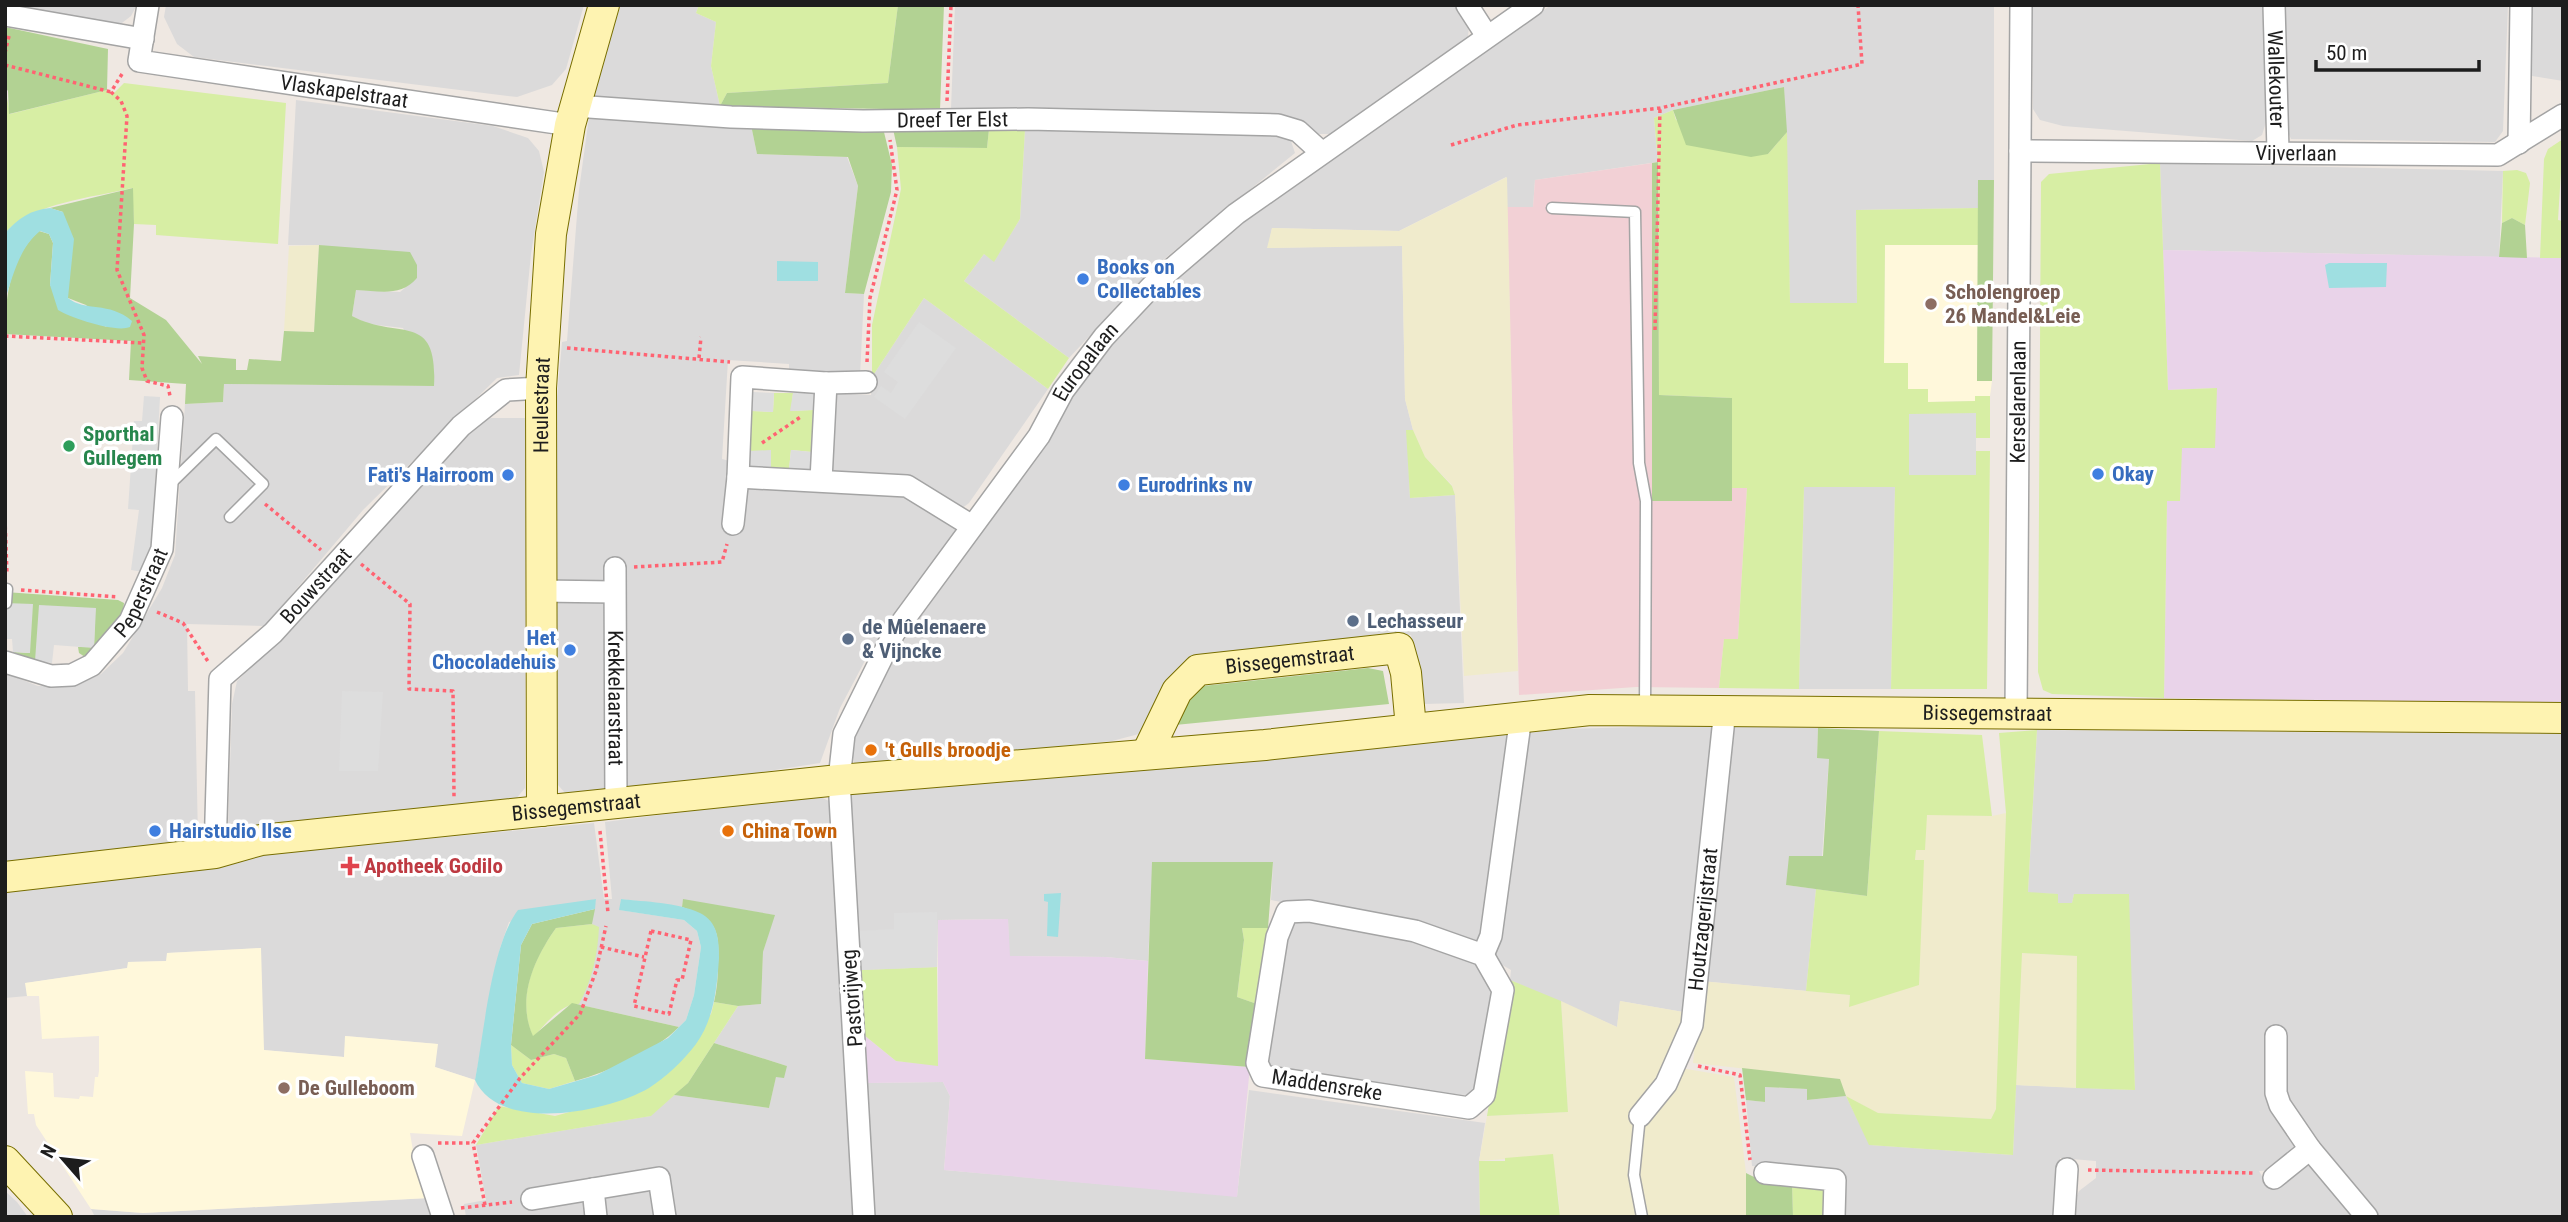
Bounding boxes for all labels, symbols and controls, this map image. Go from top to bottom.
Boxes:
scale bar [2316,28,2479,72]
street label: Wallekouter [2263,30,2289,128]
text: 50 m [2326,41,2367,65]
street label: Vlaskapelstraat [278,70,410,113]
street label: Dreef Ter Elst [897,107,1008,133]
street label: Vijverlaan [2255,141,2337,166]
place label: Books on Collectables [1097,255,1201,303]
marker: Books on Collectables [1075,271,1091,287]
place label: Scholengroep 26 Mandel&Leie [1945,280,2081,328]
marker: Scholengroep 26 Mandel&Leie [1923,296,1939,312]
street label: Europalaan [1048,318,1123,405]
street label: Kerselarenlaan [2006,340,2031,464]
street label: Heulestraat [529,356,555,453]
place label: Sporthal Gullegem [83,422,162,470]
marker: Sporthal Gullegem [61,438,77,454]
place label: Okay [2112,462,2154,486]
place label: Fati's Hairroom [368,463,494,487]
marker: Okay [2090,466,2106,482]
marker: Fati's Hairroom [500,467,516,483]
place label: Eurodrinks nv [1138,473,1253,497]
marker: Eurodrinks nv [1116,477,1132,493]
street label: Bouwstraat [275,543,356,629]
street label: Peperstraat [109,544,173,642]
place label: Lechasseur [1367,609,1463,633]
marker: Lechasseur [1345,613,1361,629]
place label: de Mûelenaere & Vijncke [862,615,986,663]
place label: Het Chocoladehuis [432,626,556,674]
street label: Krekkelaarstraat [603,630,628,766]
marker: de Mûelenaere & Vijncke [840,631,856,647]
street label: Bissegemstraat [1224,641,1356,679]
marker: Het Chocoladehuis [562,642,578,658]
street label: Bissegemstraat [1923,701,2052,726]
place label: 't Gulls broodje [885,738,1011,762]
marker: 't Gulls broodje [863,742,879,758]
street label: Bissegemstraat [511,789,642,826]
place label: Hairstudio Ilse [169,819,292,843]
place label: China Town [742,819,837,843]
marker: Hairstudio Ilse [147,823,163,839]
marker: China Town [720,823,736,839]
street label: Houtzagerijstraat [1684,847,1722,992]
place label: Apotheek Godilo [364,854,503,878]
marker: Apotheek Godilo [342,858,358,874]
street label: Pastorijweg [837,949,867,1047]
street label: Maddensreke [1270,1064,1384,1106]
place label: De Gulleboom [298,1076,415,1100]
marker: De Gulleboom [276,1080,292,1096]
north arrow [28,1124,98,1194]
text: N [36,1141,61,1162]

